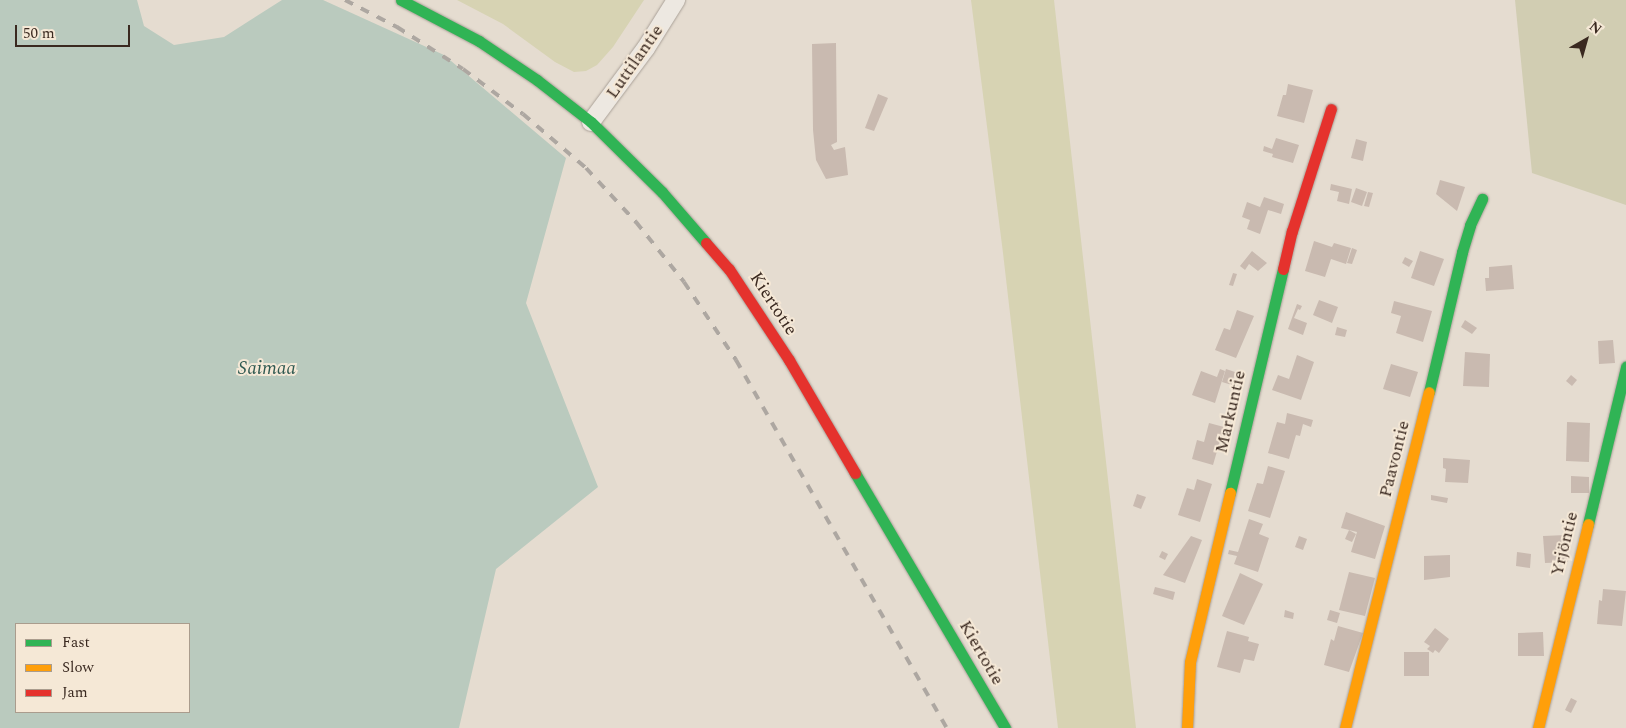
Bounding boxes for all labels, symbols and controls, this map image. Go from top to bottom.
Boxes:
scale bar [18,15,132,47]
north arrow [1561,15,1611,65]
text: N [1585,16,1607,40]
street label: Luttilantie [602,21,668,103]
text: 50 m [23,22,55,45]
street label: Kiertotie [745,268,801,340]
water label: Saimaa [238,358,296,380]
street label: Markuntie [1211,368,1251,456]
street label: Paavontie [1375,418,1415,500]
street label: Yrjöntie [1547,509,1583,579]
street label: Kiertotie [954,617,1008,689]
legend [15,623,190,713]
text: Fast [62,631,90,654]
text: Slow [62,656,94,679]
text: Jam [62,681,88,704]

